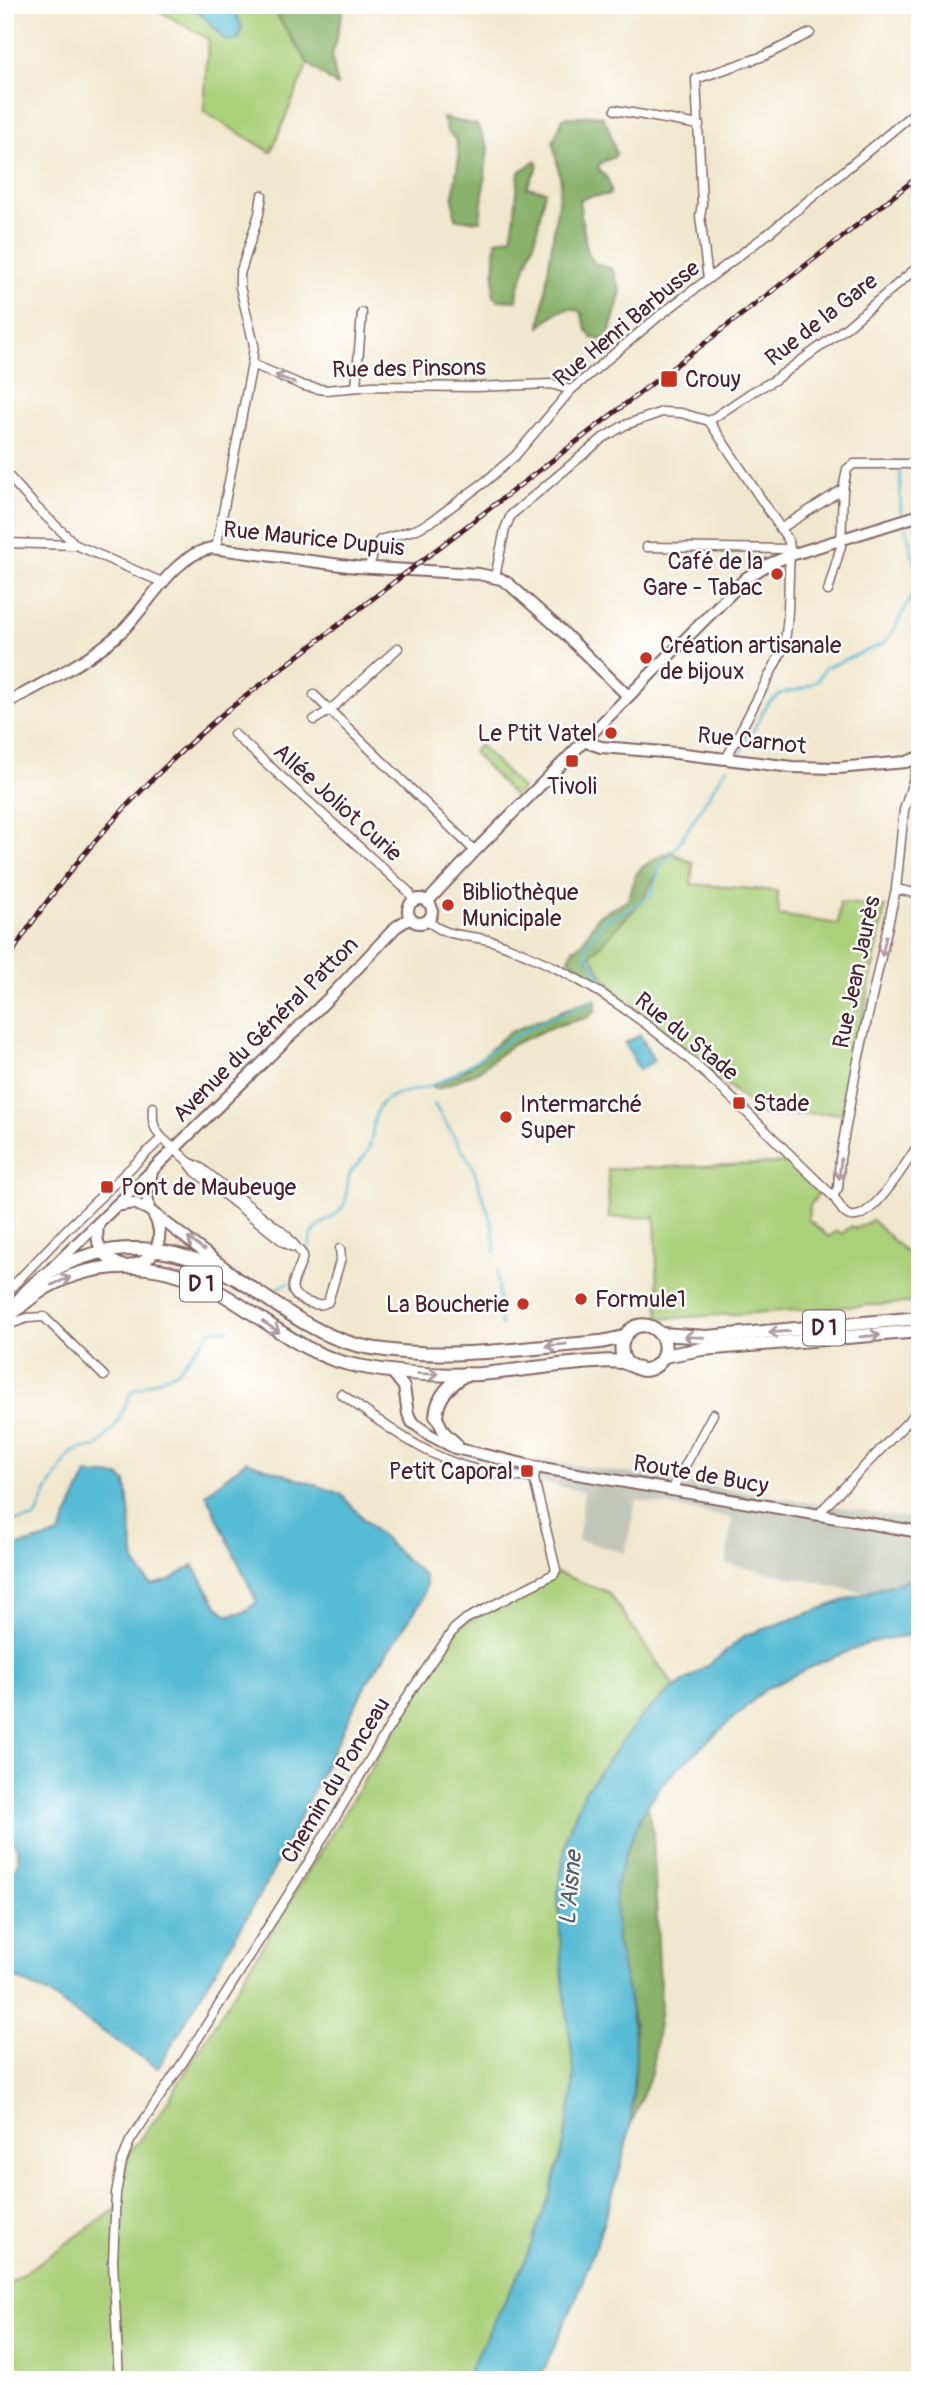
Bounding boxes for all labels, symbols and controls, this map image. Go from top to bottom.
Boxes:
street label: Rue Henri Barbusse [547,253,706,393]
street label: Rue de la Gare [759,266,884,372]
street label: Rue des Pinsons [332,353,486,384]
place label: Crouy [685,365,741,394]
marker: Crouy [659,369,679,389]
one-way arrow [275,371,296,384]
street label: Rue Maurice Dupuis [222,515,406,562]
place label: Café de la Gare - Tabac [642,547,763,602]
marker: Café de la Gare - Tabac [769,566,785,582]
place label: Création artisanale de bijoux [660,631,842,686]
marker: Création artisanale de bijoux [638,650,654,666]
place label: Le Ptit Vatel [478,719,597,748]
street label: Rue Carnot [696,720,809,761]
marker: Le Ptit Vatel [603,725,619,741]
street label: Allée Joliot Curie [267,737,409,868]
marker: Tivoli [564,753,580,769]
place label: Tivoli [547,772,597,801]
place label: Bibliothèque Municipale [462,878,579,933]
street label: Rue Jean Jaurès [826,893,887,1051]
marker: Bibliothèque Municipale [440,897,456,913]
street label: Avenue du Général Patton [166,930,364,1128]
one-way arrow [877,934,890,957]
street label: Rue du Stade [629,986,745,1087]
place label: Stade [753,1089,810,1118]
place label: Intermarché Super [520,1090,642,1145]
marker: Stade [731,1095,747,1111]
marker: Intermarché Super [498,1109,514,1125]
one-way arrow [833,1157,846,1180]
place label: Pont de Maubeuge [121,1173,297,1202]
marker: Pont de Maubeuge [99,1179,115,1195]
one-way arrow [187,1236,206,1251]
road number: D 1 [180,1266,222,1302]
one-way arrow [50,1274,71,1287]
place label: Formule1 [595,1285,686,1314]
place label: La Boucherie [386,1290,510,1319]
marker: Formule1 [573,1291,589,1307]
marker: La Boucherie [515,1296,531,1312]
road number: D 1 [803,1310,845,1346]
one-way arrow [261,1320,281,1334]
one-way arrow [767,1325,790,1338]
one-way arrow [859,1329,881,1342]
one-way arrow [683,1330,706,1343]
one-way arrow [545,1339,568,1352]
one-way arrow [417,1368,440,1381]
street label: Route de Bucy [631,1448,771,1501]
place label: Petit Caporal [389,1457,513,1486]
marker: Petit Caporal [519,1463,535,1479]
street label: Chemin du Ponceau [274,1692,397,1869]
water label: L'Aisne [553,1848,588,1926]

